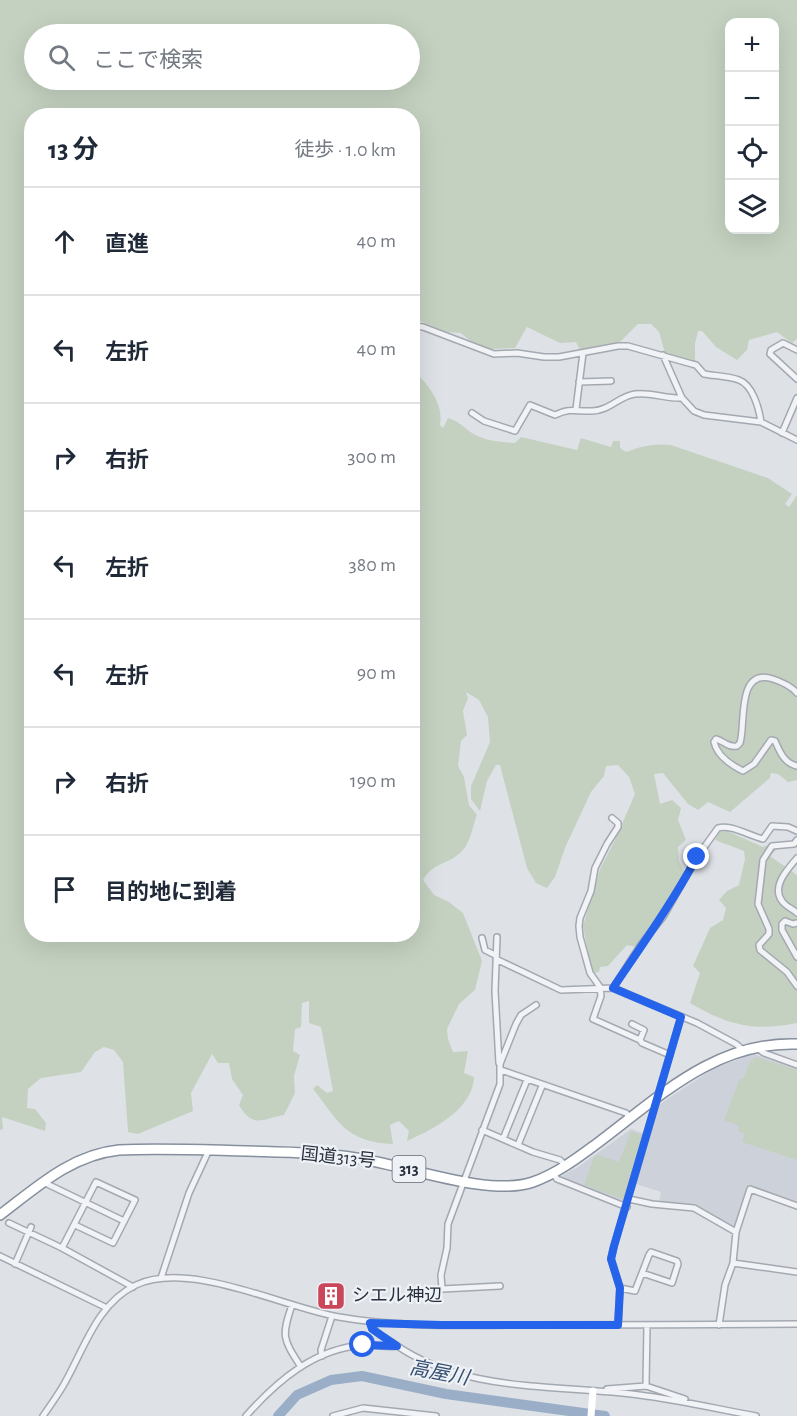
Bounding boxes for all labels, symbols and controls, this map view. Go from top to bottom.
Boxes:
map controls [725,18,779,234]
button: + [725,18,779,72]
search box [24,24,420,90]
icon: search [45,41,78,74]
text: ここで検索 [93,49,203,71]
button: − [725,72,779,126]
button: locate [725,126,779,180]
text: 13 分 [48,137,99,163]
text: 徒歩 · 1.0 km [294,140,396,160]
button: layers [725,180,779,234]
icon: ahead [48,225,81,258]
text: 40 m [357,231,396,251]
text: 直進 [105,233,149,255]
icon: left [48,333,81,366]
text: 40 m [357,339,396,359]
text: 左折 [105,341,149,363]
icon: right [48,441,81,474]
text: 300 m [347,447,396,467]
text: 右折 [105,449,149,471]
icon: left [48,549,81,582]
text: 380 m [348,555,396,575]
text: 左折 [105,557,149,579]
icon: left [48,657,81,690]
text: 90 m [357,663,396,683]
text: 左折 [105,665,149,687]
icon: right [48,765,81,798]
text: 190 m [350,771,396,791]
text: 右折 [105,773,149,795]
route end [683,843,709,869]
icon: arrive [48,873,81,906]
text: 目的地に到着 [105,881,237,903]
street label: 国道313号 [300,1143,376,1171]
road number: 313 [392,1156,426,1182]
building icon: シエル神辺 [315,1280,347,1312]
place label: シエル神辺 [352,1286,442,1305]
route start [349,1331,375,1357]
water label: 高屋川 [408,1356,473,1389]

